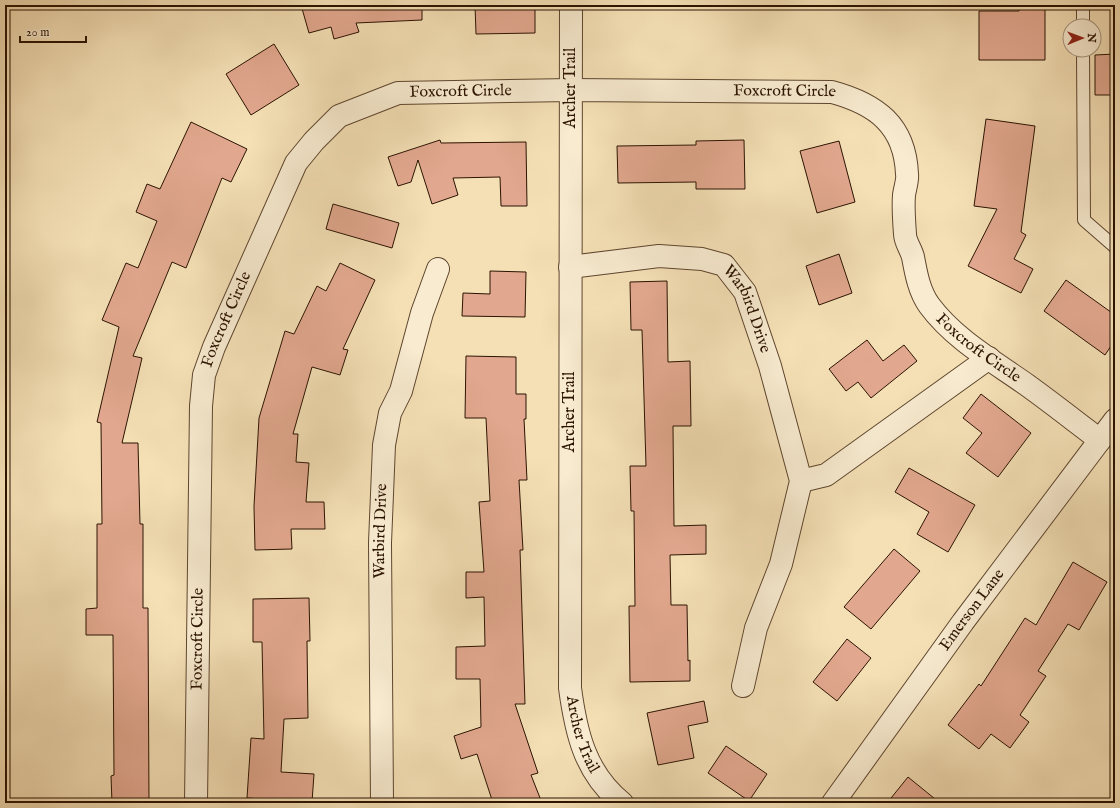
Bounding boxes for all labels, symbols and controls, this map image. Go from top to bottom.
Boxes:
scale bar [20,18,86,44]
north arrow [1062,18,1102,58]
text: 20 m [26,25,49,40]
text: N [1084,32,1098,43]
street label: Archer Trail [561,47,581,129]
street label: Foxcroft Circle [409,81,512,103]
street label: Foxcroft Circle [733,81,838,103]
street label: Warbird Drive [718,261,775,356]
street label: Foxcroft Circle [197,269,256,370]
street label: Foxcroft Circle [931,310,1024,388]
street label: Archer Trail [560,371,580,453]
street label: Warbird Drive [370,483,392,579]
street label: Emerson Lane [935,565,1009,655]
street label: Foxcroft Circle [187,588,209,690]
street label: Archer Trail [561,693,604,778]

